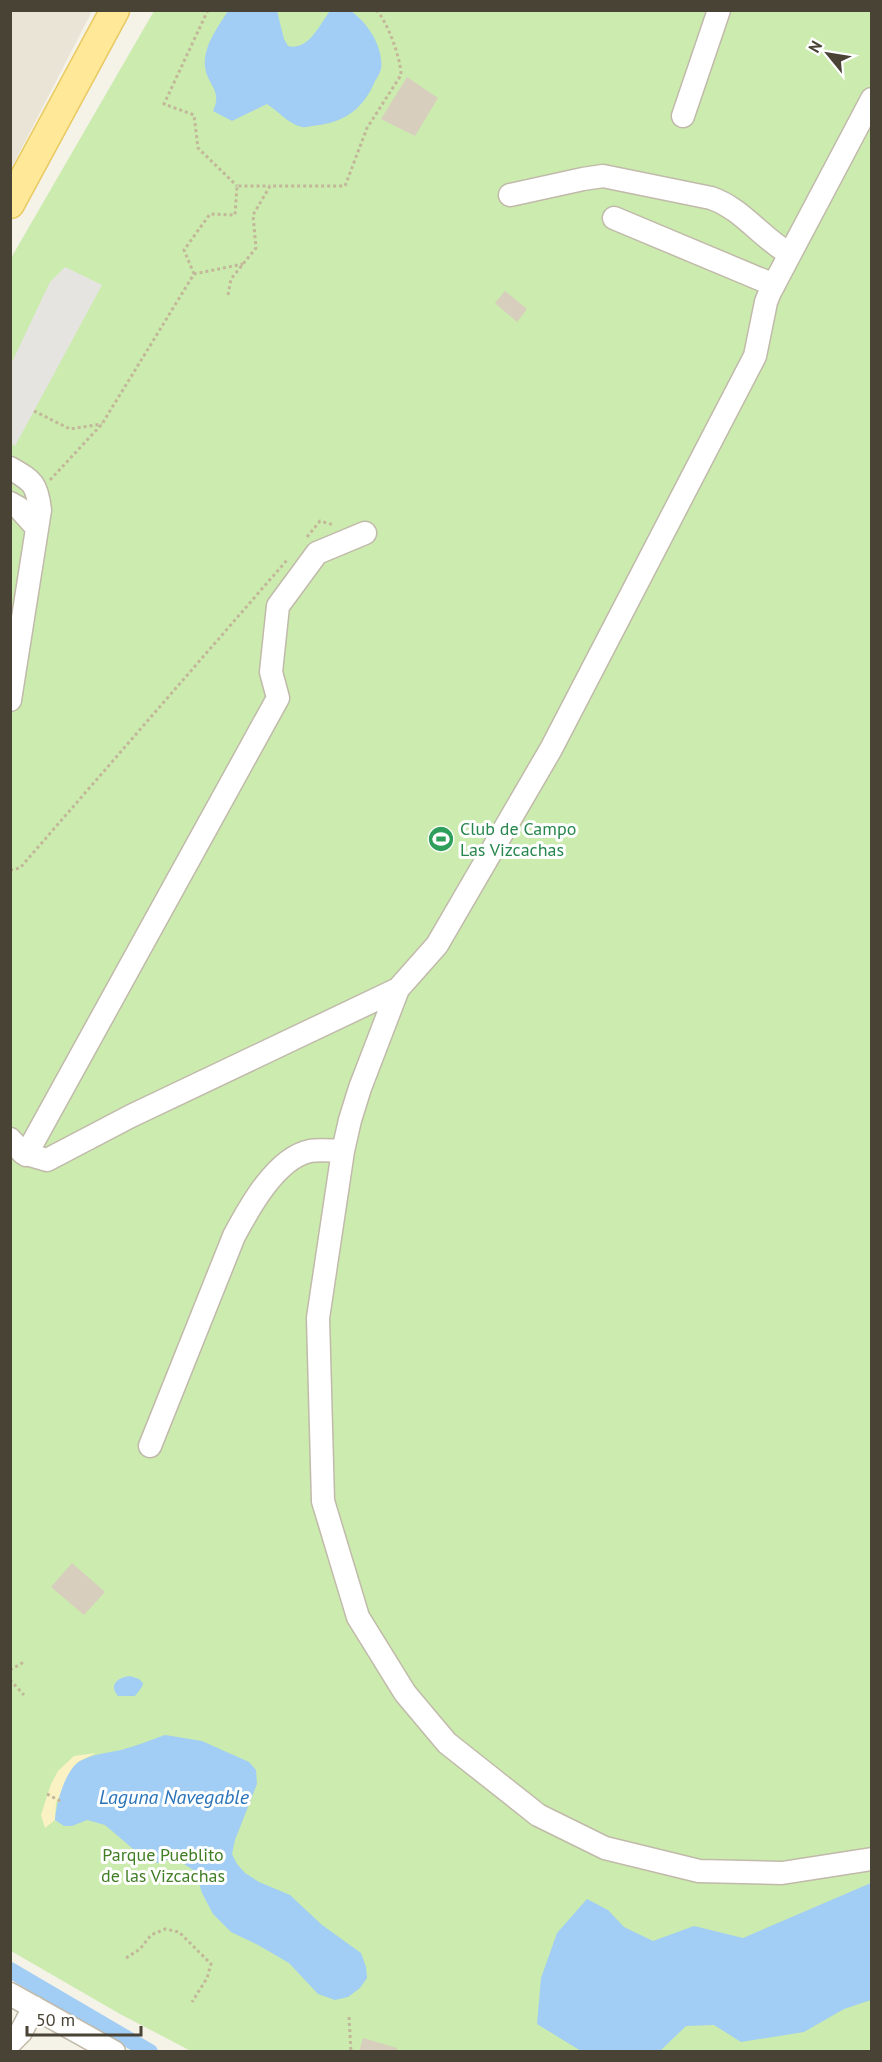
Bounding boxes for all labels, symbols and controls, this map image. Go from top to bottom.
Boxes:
north arrow [798,24,858,84]
text: N [804,37,826,56]
place label: Club de Campo Las Vizcachas [460,817,576,861]
sports icon: Club de Campo Las Vizcachas [426,824,456,854]
water label: Laguna Navegable [99,1784,250,1810]
park label: Parque Pueblito de las Vizcachas [101,1843,225,1887]
scale bar [27,1999,141,2037]
text: 50 m [36,2008,75,2031]

